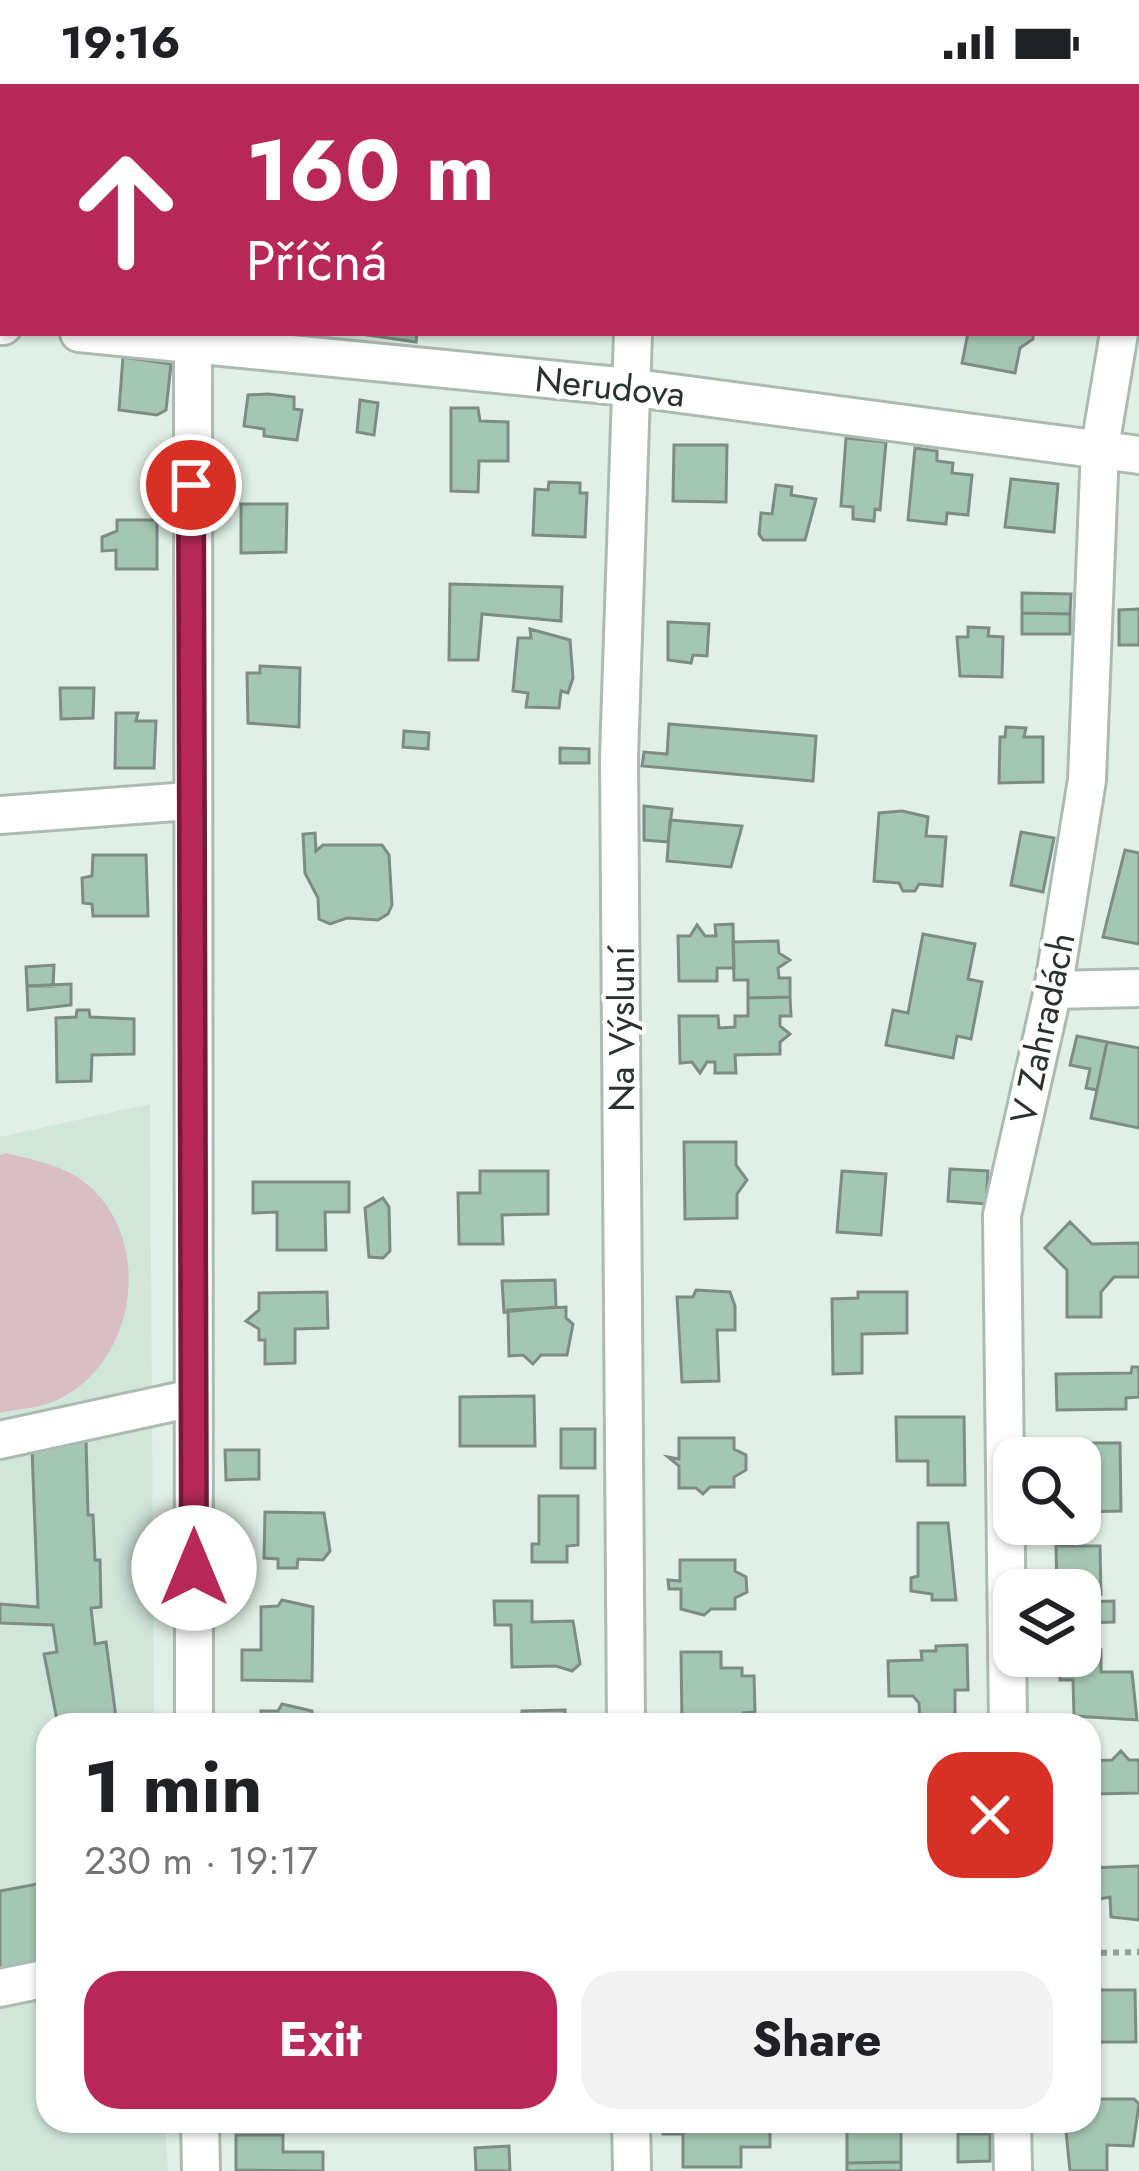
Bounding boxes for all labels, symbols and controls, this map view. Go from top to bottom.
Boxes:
text: 19:16 [60,10,181,75]
text: 160 m [246,110,495,232]
icon: ahead [48,132,204,288]
text: Příčná [246,222,387,300]
street label: Nerudova [532,352,688,420]
pin [140,434,242,536]
icon: arrive [158,452,224,518]
street label: V Zahradách [996,928,1088,1128]
street label: Na Výsluní [595,945,647,1112]
map controls [993,1437,1101,1677]
button: search [993,1437,1101,1545]
position arrow [131,1505,257,1631]
button: layers [993,1569,1101,1677]
text: 1 min [84,1735,263,1839]
button: close [927,1752,1053,1878]
text: 230 m · 19:17 [84,1832,318,1889]
button: Exit [84,1971,557,2109]
button: Share [581,1971,1053,2109]

